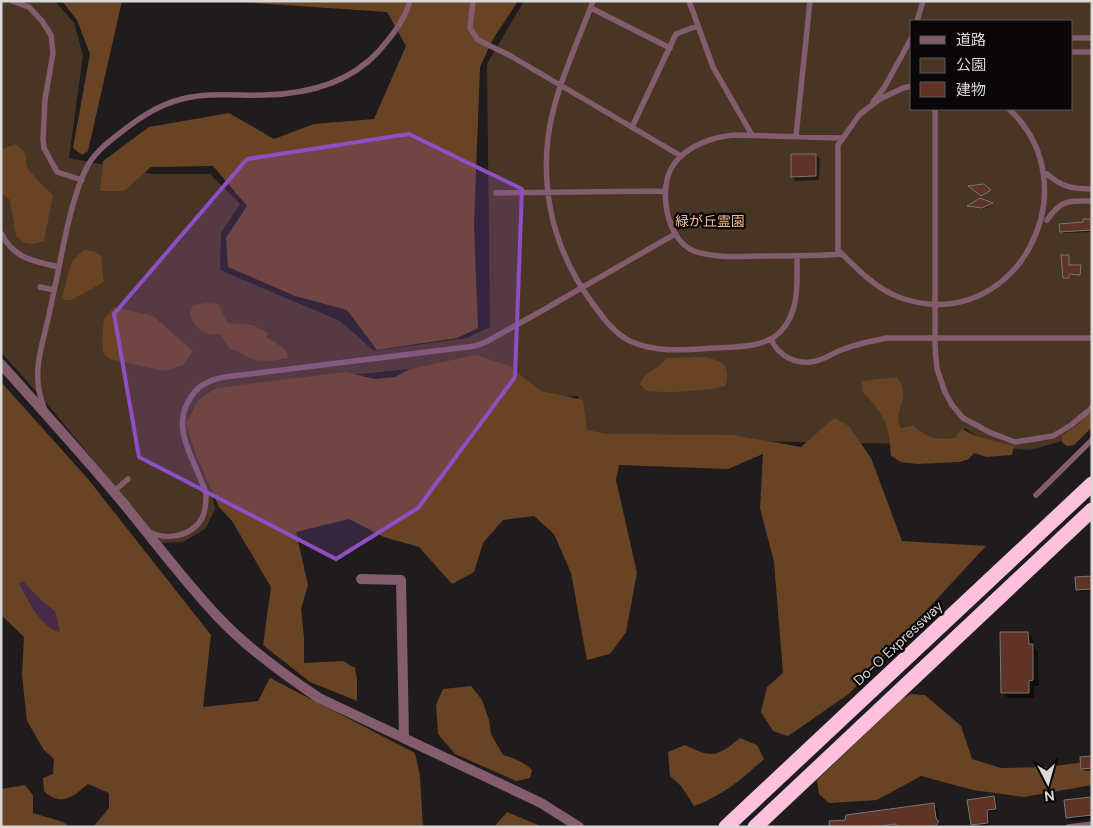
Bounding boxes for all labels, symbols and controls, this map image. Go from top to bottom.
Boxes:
legend [910,20,1073,110]
text: 道路 [956,30,986,50]
text: 公園 [956,55,986,75]
text: 建物 [956,80,986,100]
park label: 緑が丘霊園 [675,212,745,230]
street label: Do-O Expressway [849,597,947,689]
north arrow [1023,758,1073,808]
text: N [1043,786,1055,805]

